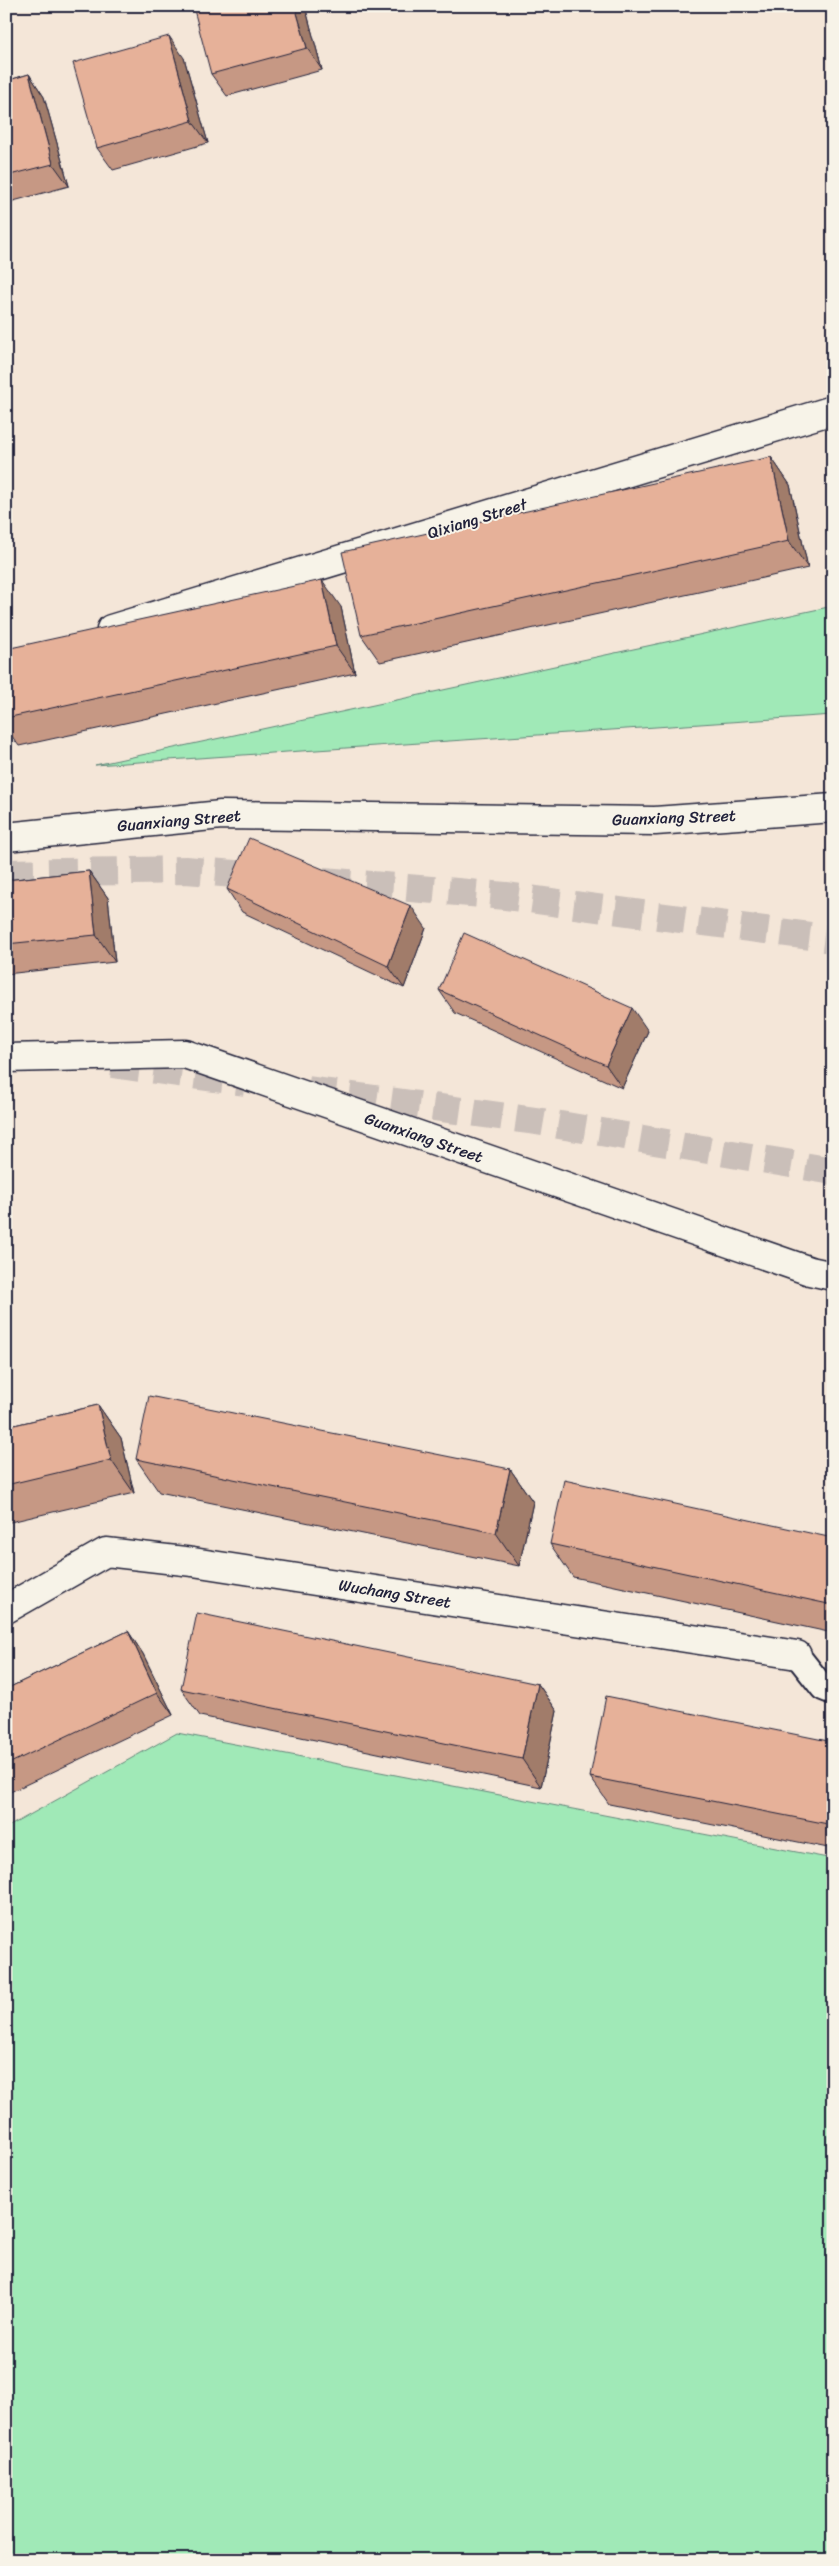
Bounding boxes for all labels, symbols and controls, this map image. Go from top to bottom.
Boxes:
street label: Qixiang Street [424,489,531,547]
street label: Guanxiang Street [116,801,242,840]
street label: Guanxiang Street [612,801,736,834]
street label: Guanxiang Street [361,1104,487,1171]
street label: Wuchang Street [337,1570,453,1617]

